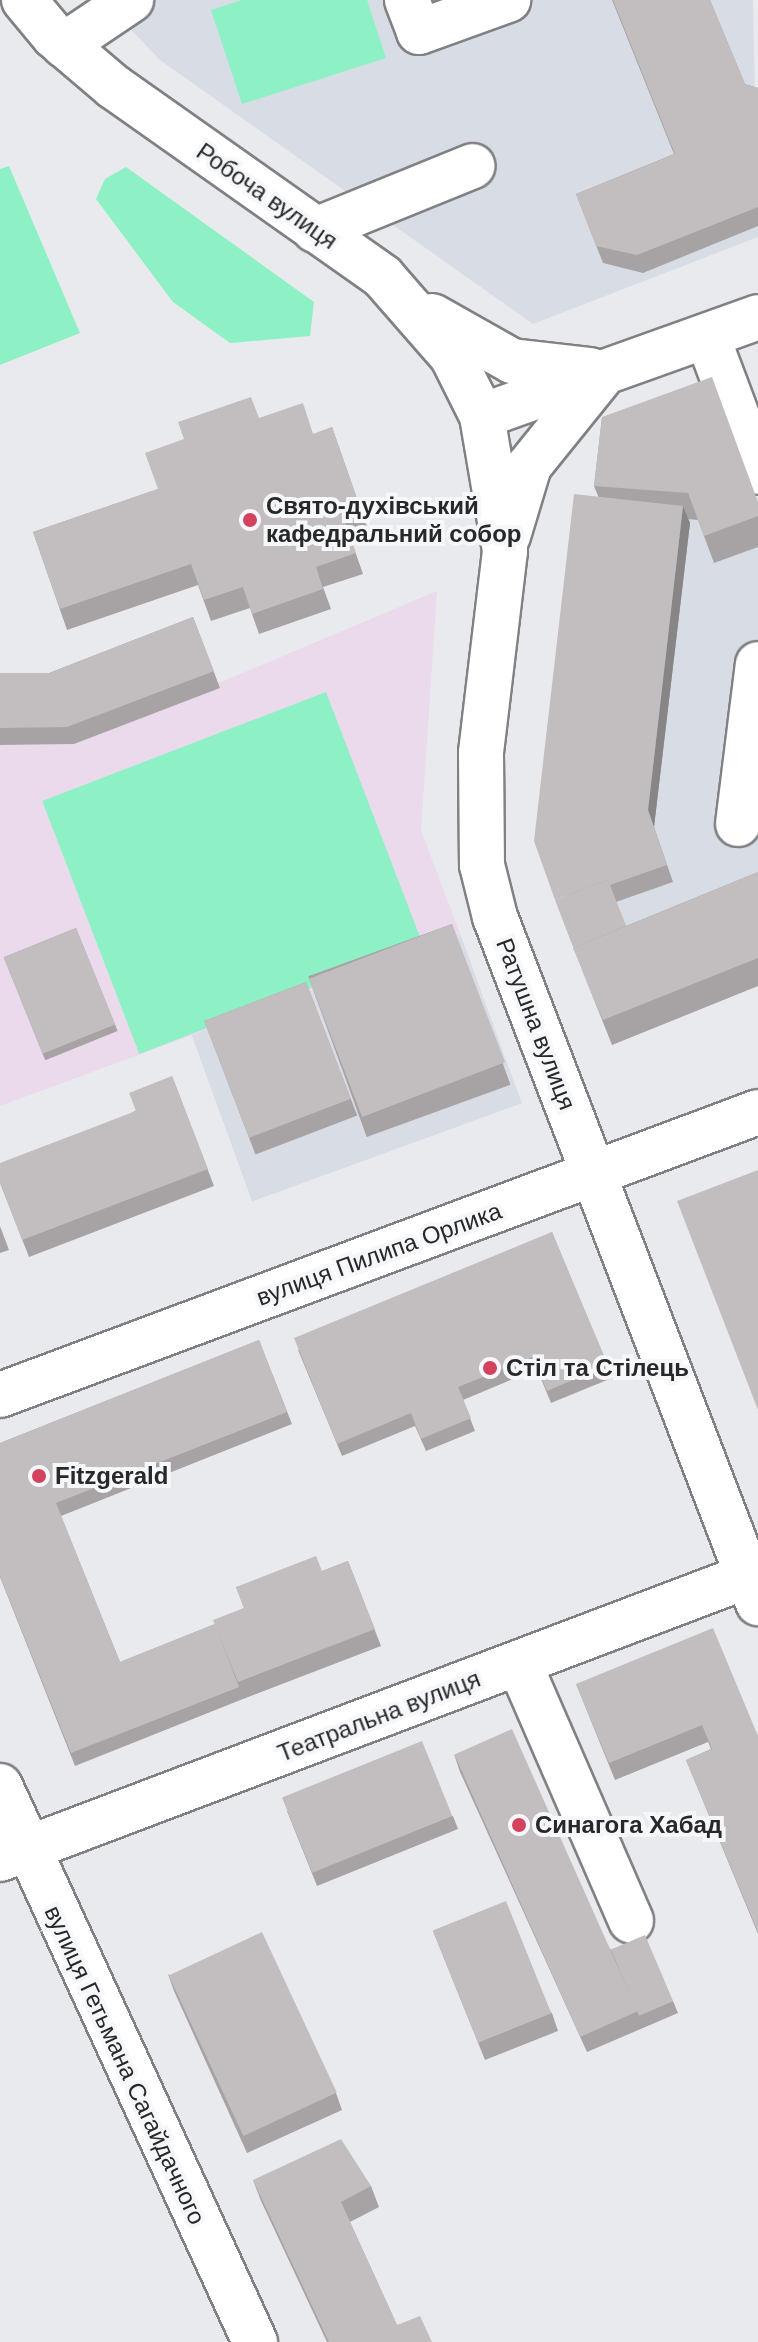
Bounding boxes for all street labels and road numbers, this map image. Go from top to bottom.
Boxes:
street label: Робоча вулиця [191,137,343,255]
street label: Ратушна вулиця [490,934,582,1114]
street label: вулиця Пилипа Орлика [253,1196,505,1312]
street label: Театральна вулиця [274,1664,484,1768]
street label: вулиця Гетьмана Сагайдачного [38,1901,212,2229]

